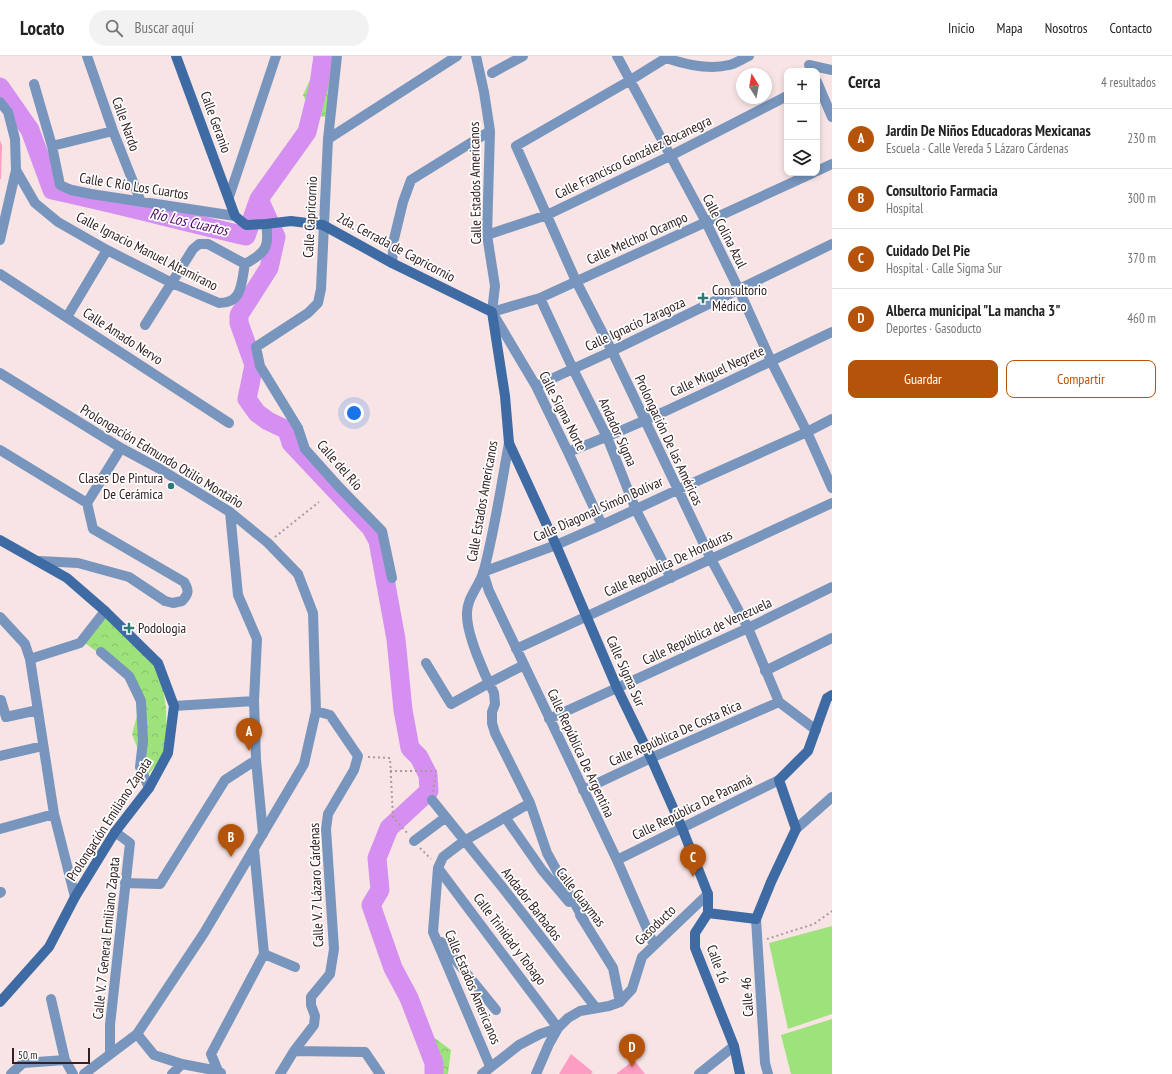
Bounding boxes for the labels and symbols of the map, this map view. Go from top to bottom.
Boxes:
north arrow [736,68,772,104]
street label: Calle Geranio [197,89,235,155]
street label: Calle Nardo [108,95,144,153]
street label: Calle Francisco González Bocanegra [552,111,714,203]
street label: Calle Estados Americanos [465,121,485,244]
street label: Calle C Río Los Cuartos [78,168,190,204]
street label: Calle Capricornio [299,176,321,258]
street label: Calle Colina Azul [699,191,752,272]
water label: Río Los Cuartos [148,203,232,240]
street label: Calle Ignacio Manuel Altamirano [73,207,221,295]
street label: 2da. Cerrada de Capricornio [334,208,458,286]
street label: Calle Melchor Ocampo [584,208,690,268]
place label: Consultorio Médico [712,281,767,315]
marker: Consultorio Médico [697,292,709,304]
street label: Calle Ignacio Zaragoza [582,293,688,355]
street label: Calle Amado Nervo [80,303,166,369]
street label: Calle Miguel Negrete [667,341,767,401]
street label: Calle Sigma Norte [535,368,591,454]
street label: Prolongación De las Américas [631,372,707,508]
street label: Andador Sigma [595,395,641,469]
street label: Prolongación Edmundo Otilio Montaño [77,400,247,512]
your location [344,403,364,423]
street label: Calle del Río [313,436,367,494]
street label: Calle Estados Americanos [462,439,502,563]
place label: Clases De Pintura De Cerámica [79,469,163,503]
street label: Calle Diagonal Simón Bolívar [530,472,666,546]
marker: Clases De Pintura De Cerámica [166,481,176,491]
street label: Calle República De Honduras [601,525,735,601]
street label: Calle República de Venezuela [639,593,775,669]
place label: Podologia [138,619,186,637]
marker: Podologia [123,622,135,634]
street label: Calle Sigma Sur [602,633,650,709]
street label: Calle República De Argentina [543,686,619,820]
street label: Calle República De Costa Rica [606,696,744,770]
pin: A [236,718,262,751]
street label: Prolongación Emiliano Zapata [62,754,156,884]
street label: Calle República De Panamá [629,770,755,844]
street label: Calle V. 7 Lázaro Cárdenas [305,822,327,947]
pin: B [218,824,244,857]
pin: C [680,844,706,877]
street label: Calle V. 7 General Emiliano Zapata [89,856,123,1020]
street label: Andador Barbados [498,864,566,944]
street label: Calle Guaymas [552,864,610,930]
street label: Calle Trinidad y Tobago [470,889,550,989]
street label: Gasoducto [631,901,679,949]
street label: Calle Estados Americanos [441,927,505,1047]
street label: Calle 16 [703,942,733,986]
street label: Calle 46 [737,977,757,1017]
pin: D [619,1034,645,1067]
scale bar [12,1046,90,1065]

